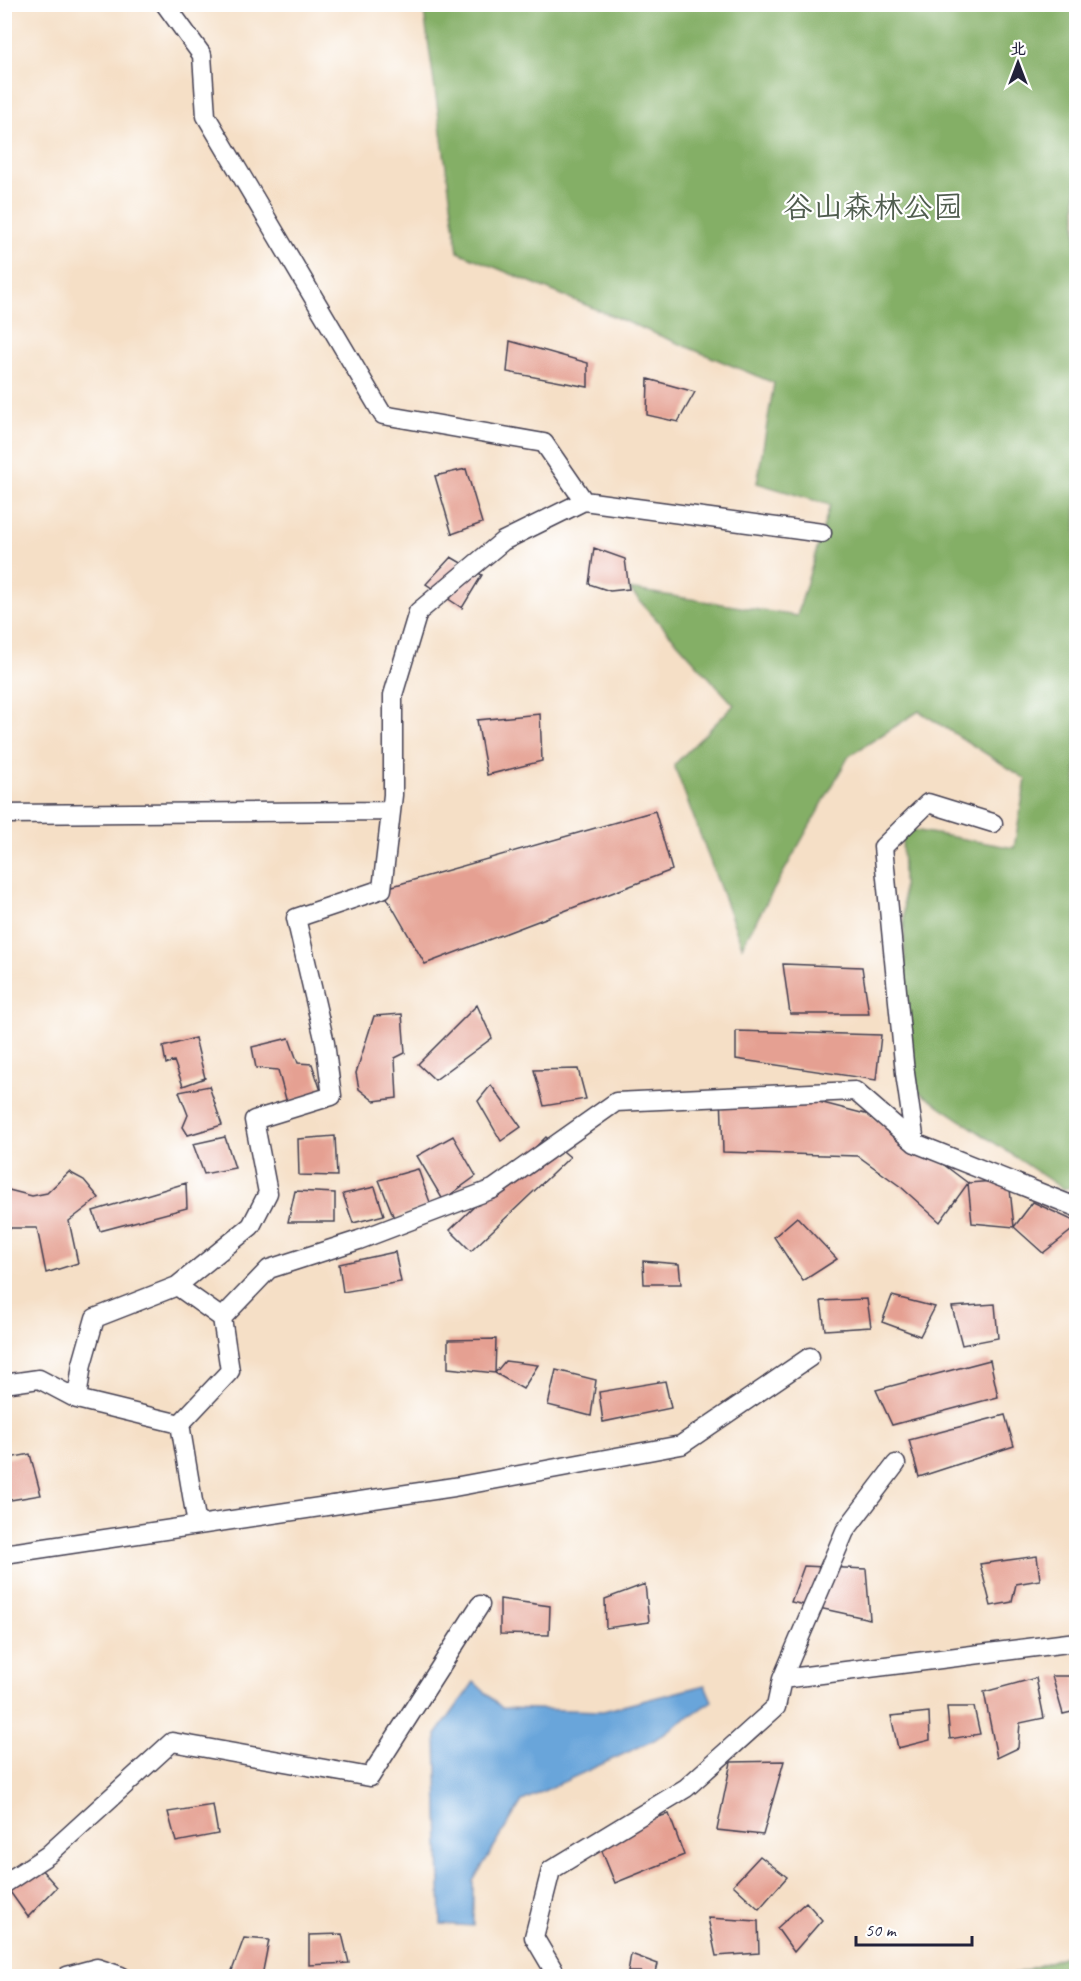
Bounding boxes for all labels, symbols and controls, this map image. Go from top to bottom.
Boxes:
north arrow [988,33,1048,93]
text: 北 [1010,39,1026,59]
park label: 谷山森林公园 [783,188,963,226]
scale bar [856,1909,972,1947]
text: 50 m [865,1919,898,1941]

